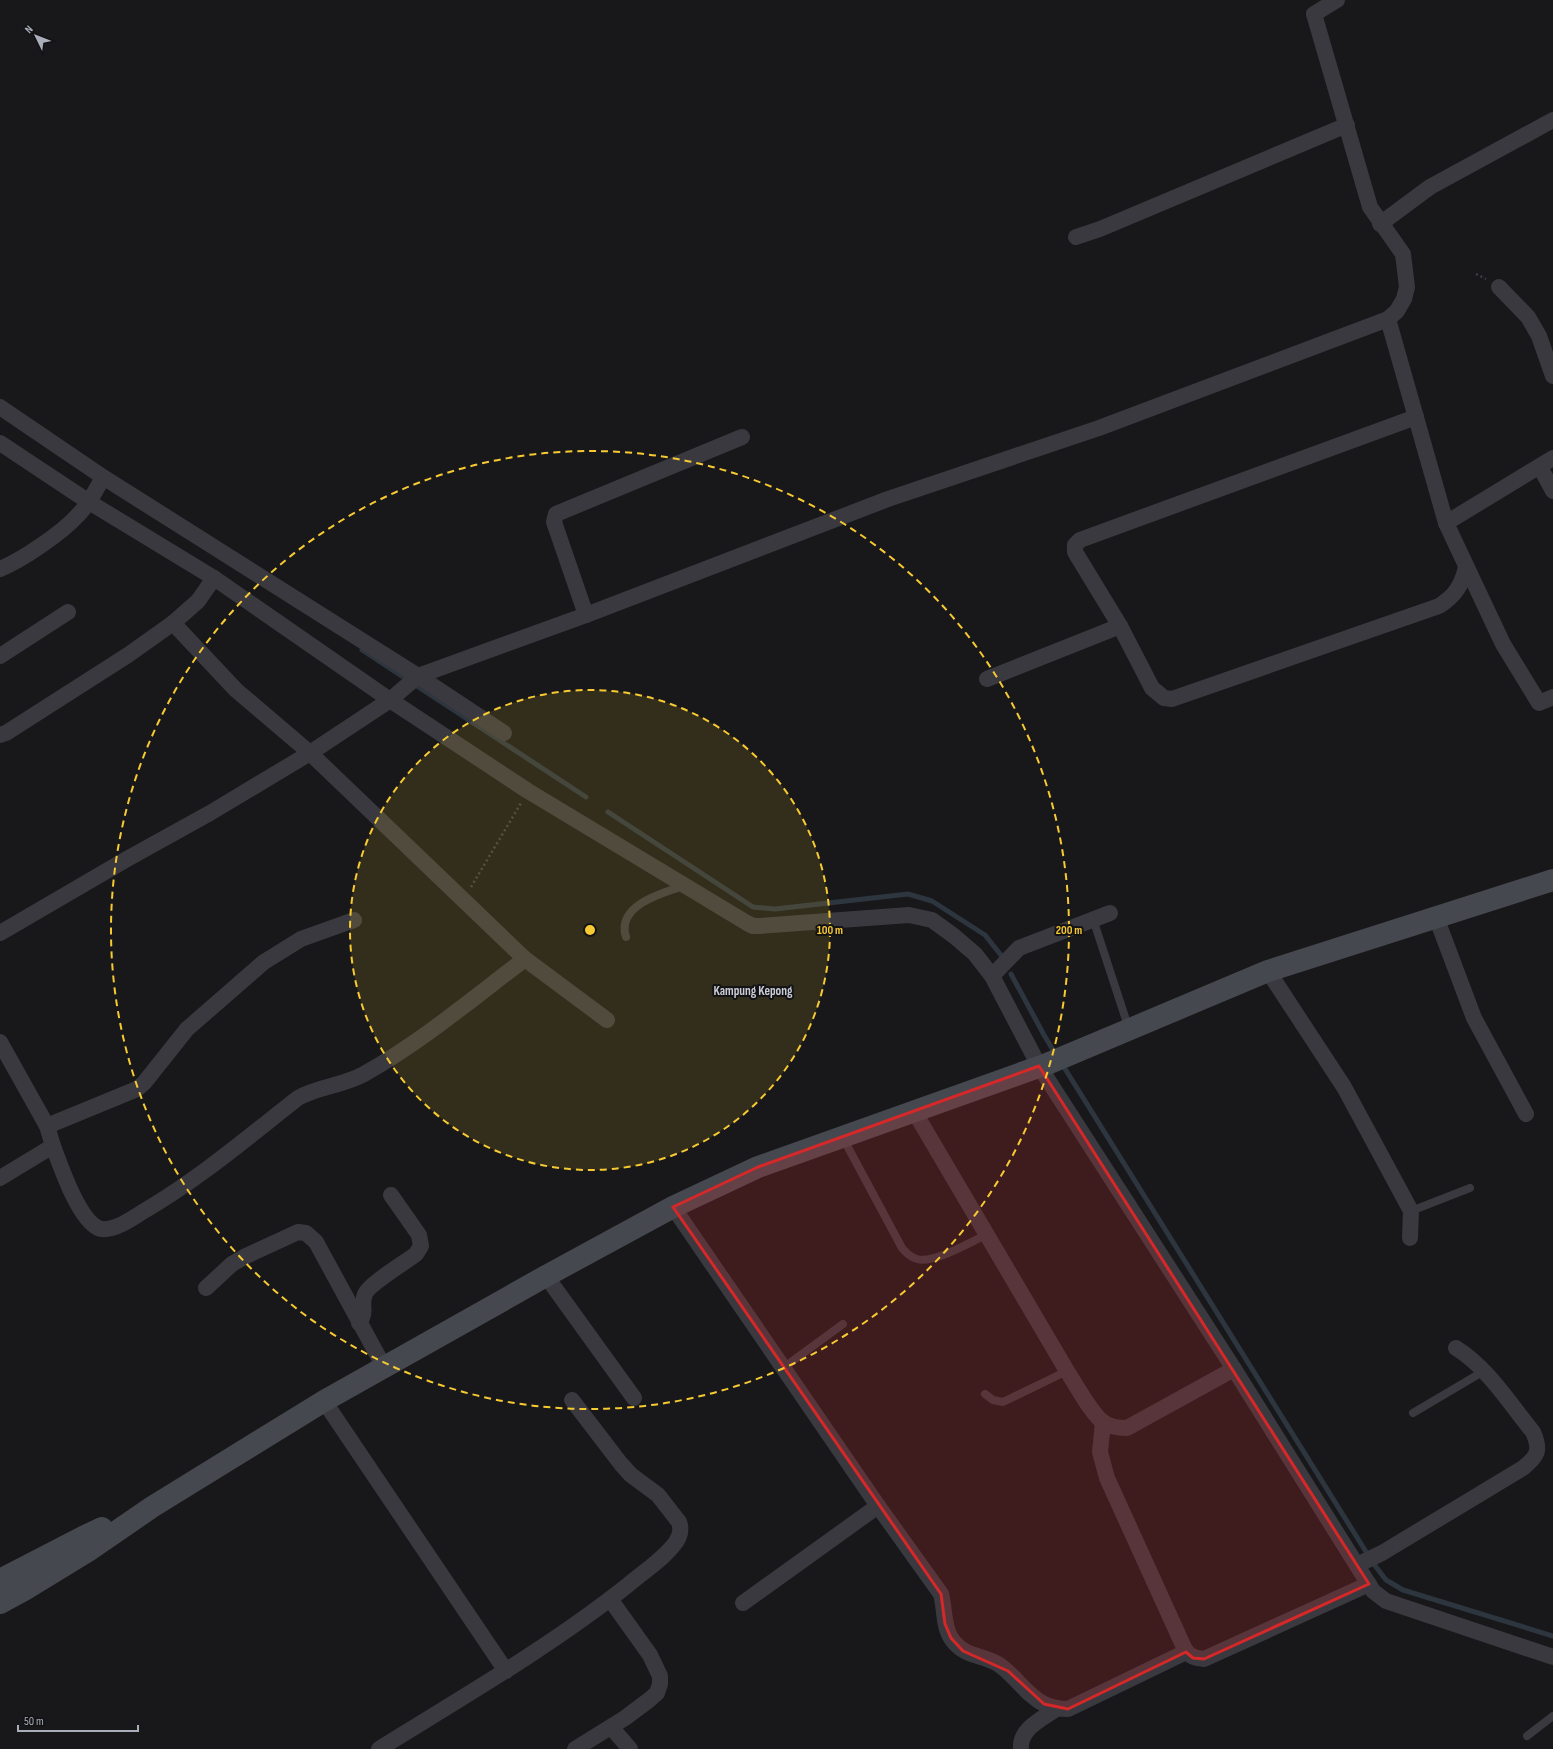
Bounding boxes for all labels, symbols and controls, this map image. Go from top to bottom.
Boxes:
north arrow [16,16,56,56]
text: N [22,23,36,36]
centre of rings [583,923,597,937]
text: 100 m [817,923,843,938]
text: 200 m [1056,923,1082,938]
district label: Kampung Kepong [713,983,793,999]
scale bar [18,1707,138,1733]
text: 50 m [24,1714,44,1729]

